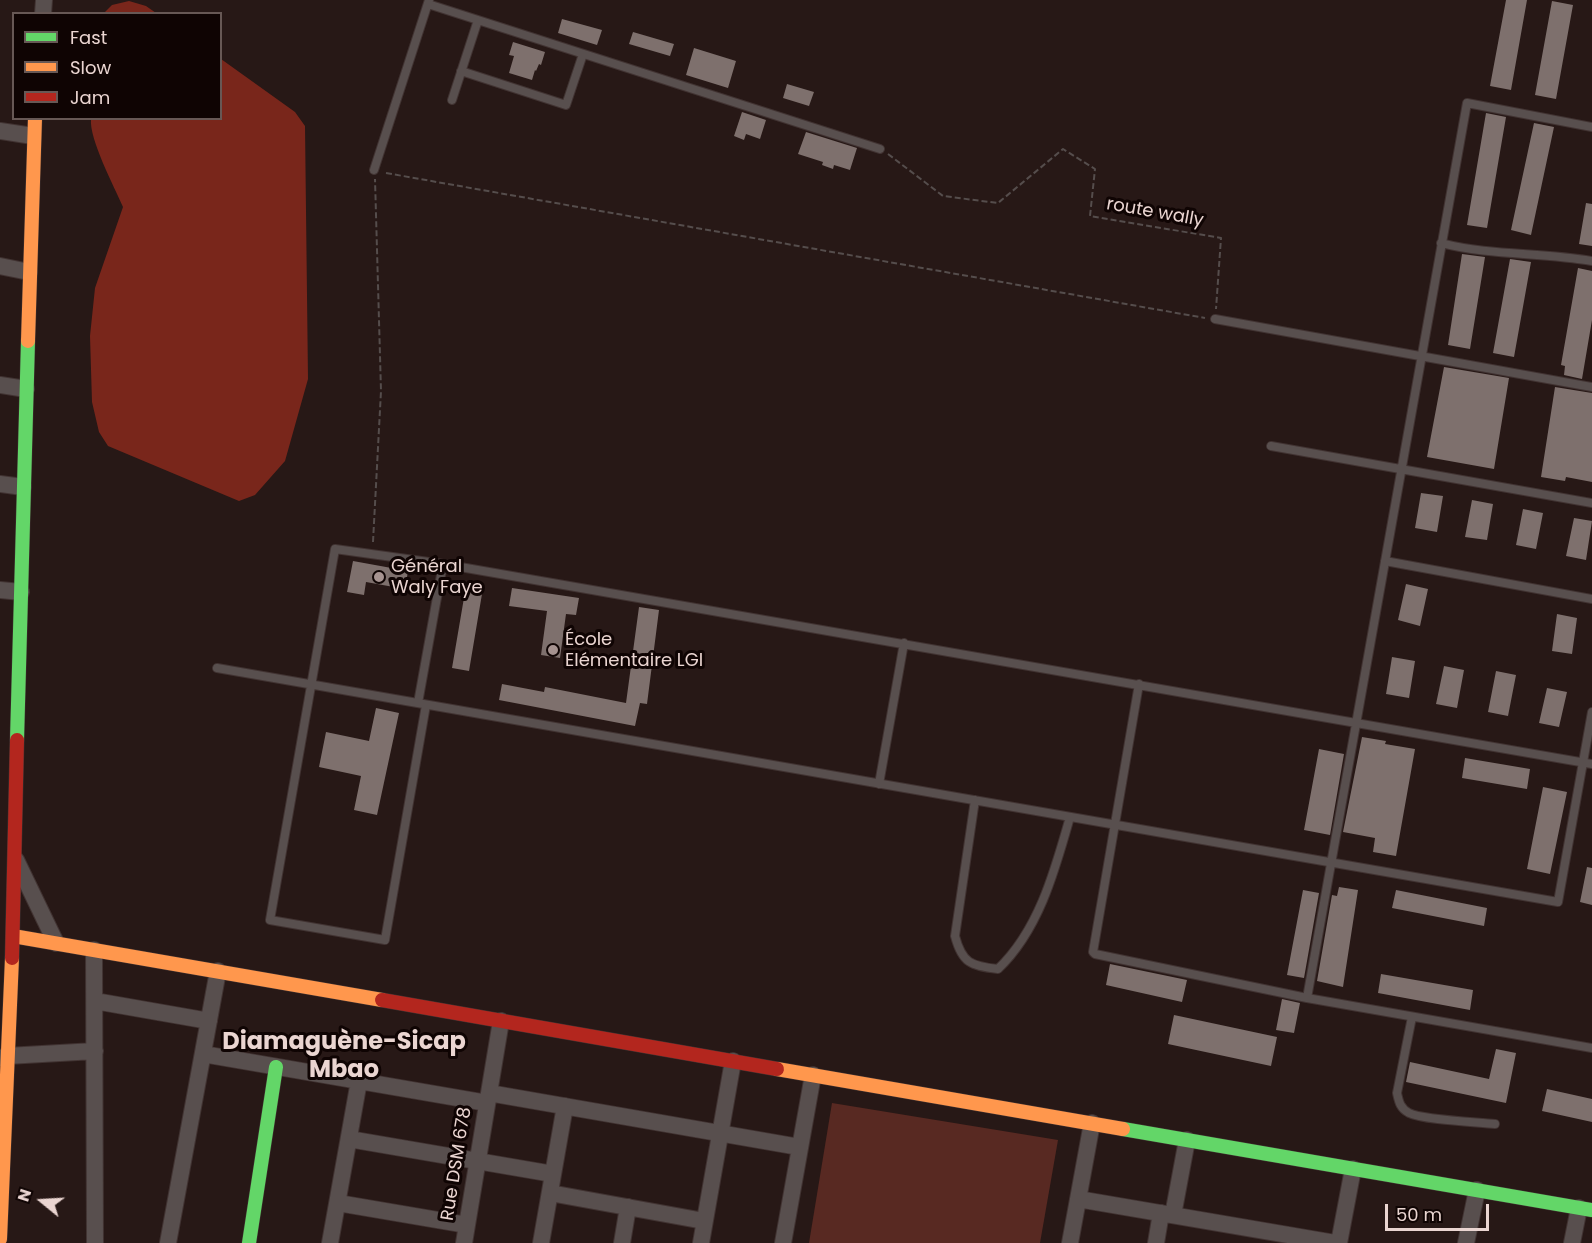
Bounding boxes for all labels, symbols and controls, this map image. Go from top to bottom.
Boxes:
legend [12,12,222,120]
text: Fast [70,25,107,50]
text: Slow [70,55,111,80]
text: Jam [70,85,110,110]
street label: route wally [1105,194,1205,232]
place label: Général Waly Faye [391,556,483,598]
marker: Général Waly Faye [372,570,386,584]
place label: École Elémentaire LGI [565,629,703,672]
marker: École Elémentaire LGI [546,643,560,657]
district label: Diamaguène-Sicap Mbao [222,1029,466,1085]
street label: Rue DSM 678 [437,1106,477,1222]
north arrow [12,1171,72,1231]
text: N [12,1186,37,1205]
scale bar [1388,1192,1492,1230]
text: 50 m [1396,1202,1442,1227]

